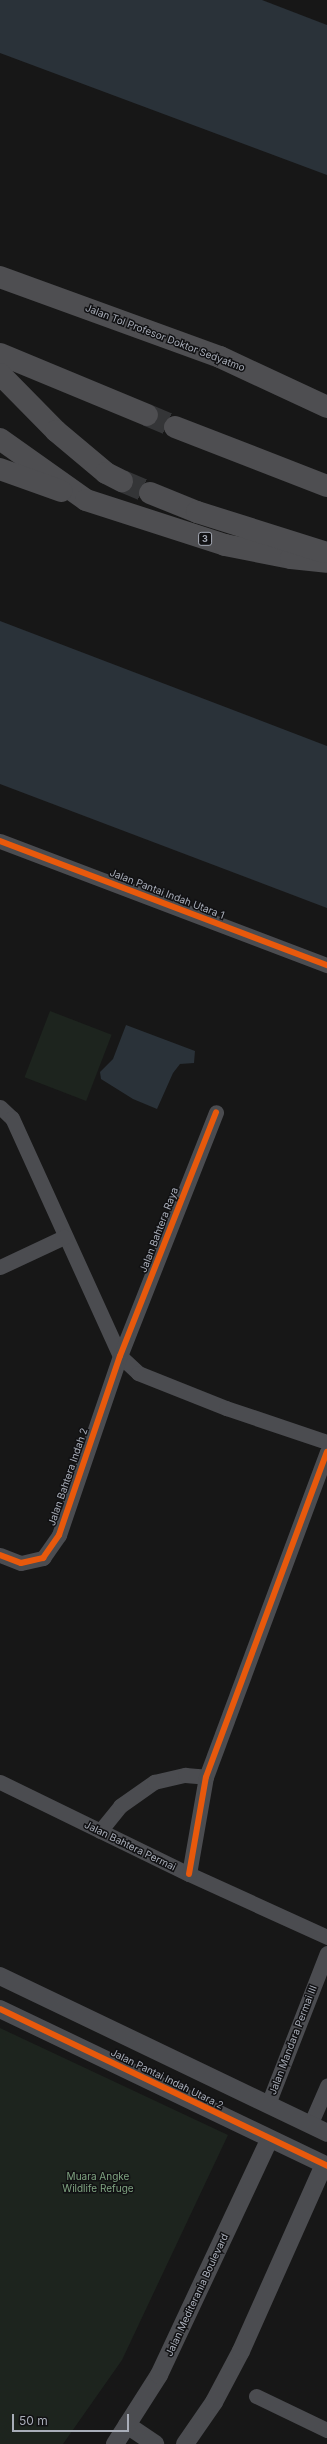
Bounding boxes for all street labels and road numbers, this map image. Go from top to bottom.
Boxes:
street label: Jalan Tol Profesor Doktor Sedyatmo [83,302,247,374]
road number: 3 [198,532,212,546]
street label: Jalan Pantai Indah Utara 1 [108,867,226,921]
street label: Jalan Bahtera Raya [137,1186,181,1274]
street label: Jalan Bahtera Indah 2 [46,1427,90,1527]
street label: Jalan Bahtera Permai [82,1819,178,1873]
street label: Jalan Mandara Permai III [267,1984,319,2096]
street label: Jalan Pantai Indah Utara 2 [109,2046,225,2112]
street label: Jalan Mediterania Boulevard [163,2232,231,2358]

